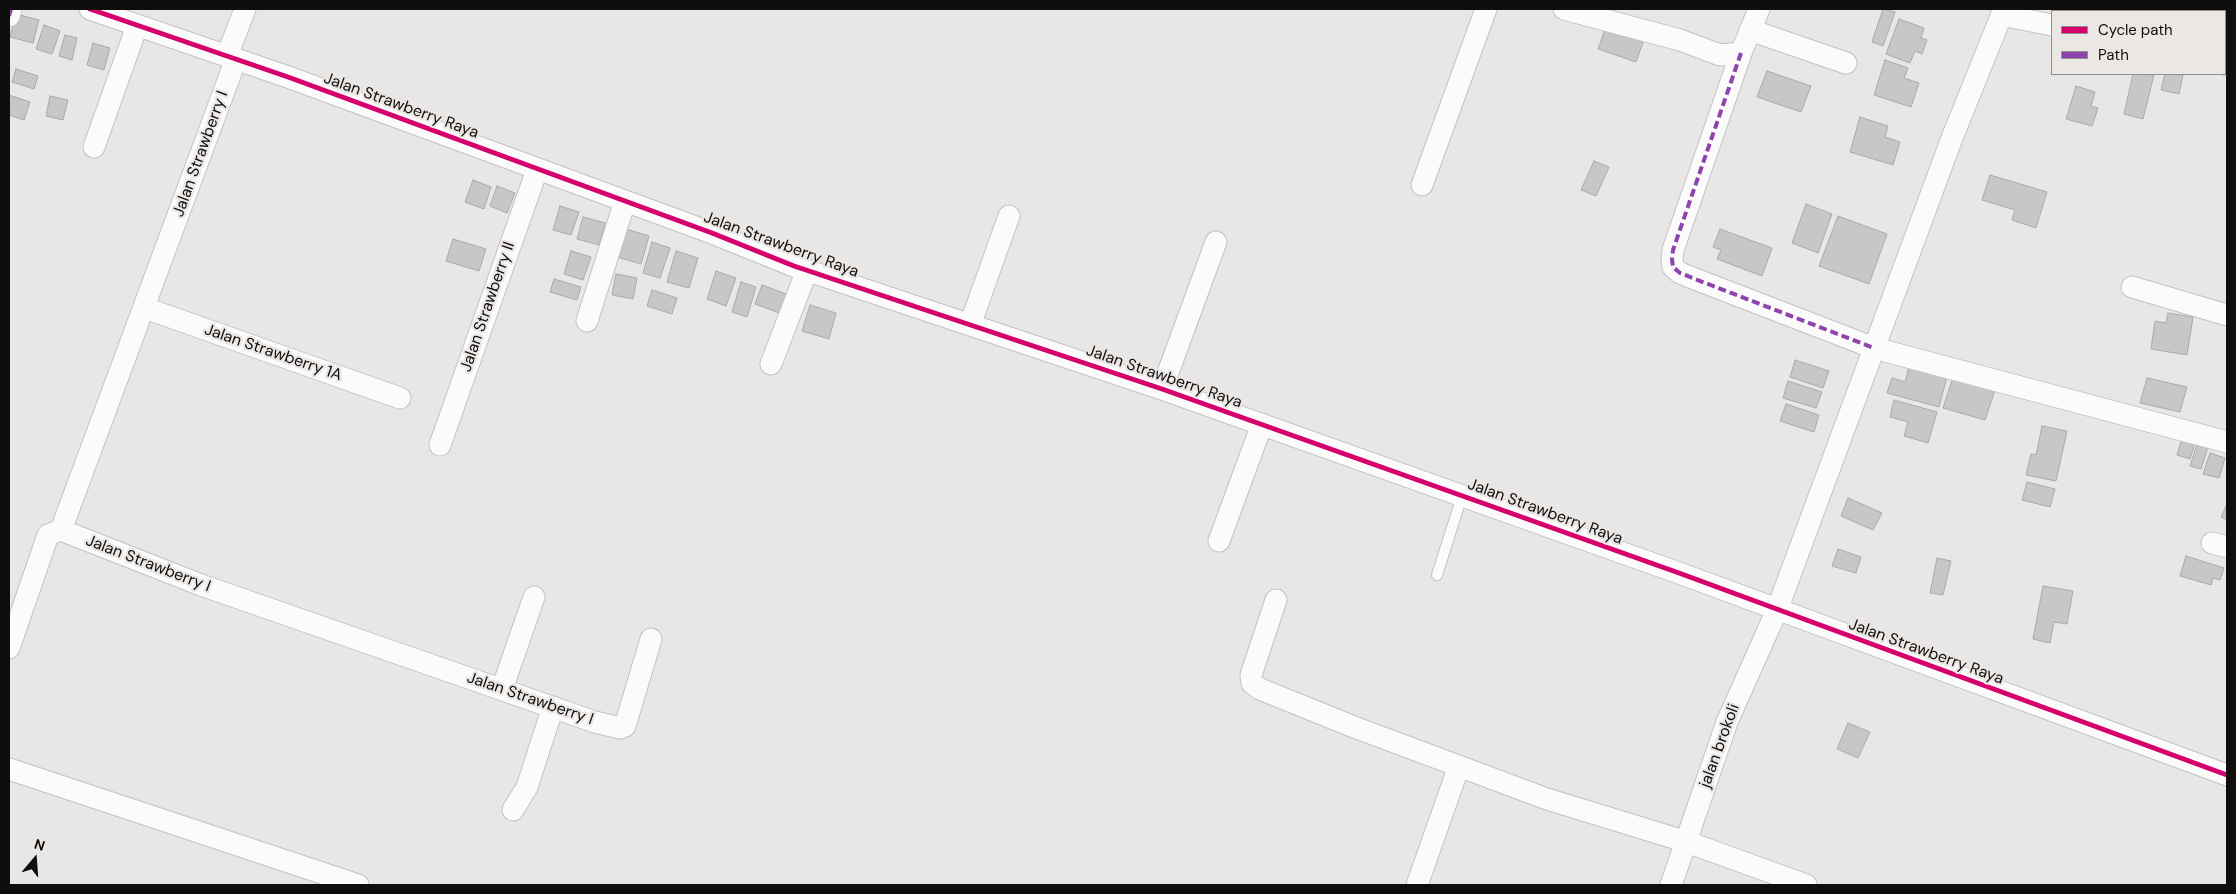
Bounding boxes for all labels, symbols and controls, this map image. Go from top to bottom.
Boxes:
legend [2051,10,2226,75]
text: Cycle path [2098,20,2173,40]
text: Path [2098,45,2129,65]
street label: Jalan Strawberry Raya [321,69,481,143]
street label: Jalan Strawberry I [169,88,233,220]
street label: Jalan Strawberry Raya [701,208,861,282]
street label: Jalan Strawberry II [457,239,519,375]
street label: Jalan Strawberry 1A [202,320,344,386]
street label: Jalan Strawberry Raya [1084,341,1244,413]
street label: Jalan Strawberry Raya [1465,475,1625,549]
street label: Jalan Strawberry I [83,531,213,597]
street label: Jalan Strawberry Raya [1846,615,2006,689]
street label: Jalan Strawberry I [464,668,596,730]
street label: jalan brokoli [1696,701,1744,791]
north arrow [10,834,60,884]
text: N [32,835,47,855]

